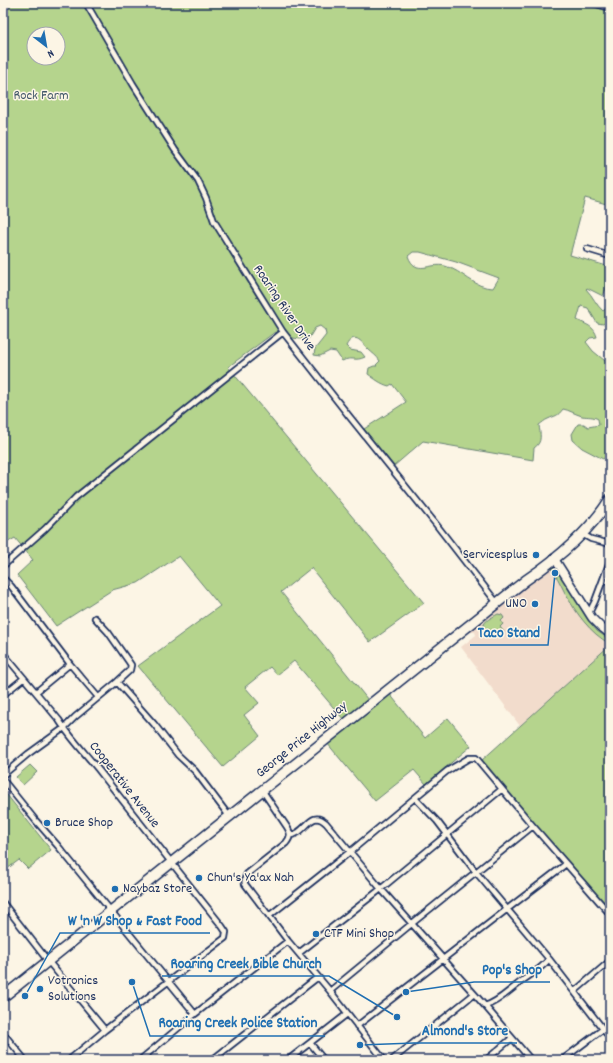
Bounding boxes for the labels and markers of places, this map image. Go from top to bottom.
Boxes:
place label: Servicesplus [463,545,528,565]
marker: Servicesplus [531,550,541,560]
place label: UNO [505,594,527,614]
marker: UNO [530,599,540,609]
callout: Taco Stand [470,618,548,645]
place label: Bruce Shop [55,813,113,833]
marker: Bruce Shop [42,818,52,828]
place label: Chun's Ya'ax Nah [207,868,294,888]
marker: Chun's Ya'ax Nah [194,873,204,883]
place label: Naybaz Store [123,879,192,899]
marker: Naybaz Store [110,884,120,894]
callout: W 'n W Shop & Fast Food [60,906,210,933]
place label: CTF Mini Shop [324,924,394,944]
marker: CTF Mini Shop [311,929,321,939]
callout: Roaring Creek Bible Church [162,949,329,976]
callout: Pop's Shop [474,955,550,982]
place label: Votronics Solutions [48,971,98,1007]
marker: Votronics Solutions [35,984,45,994]
callout: Roaring Creek Police Station [150,1009,325,1036]
callout: Almond's Store [414,1016,517,1043]

